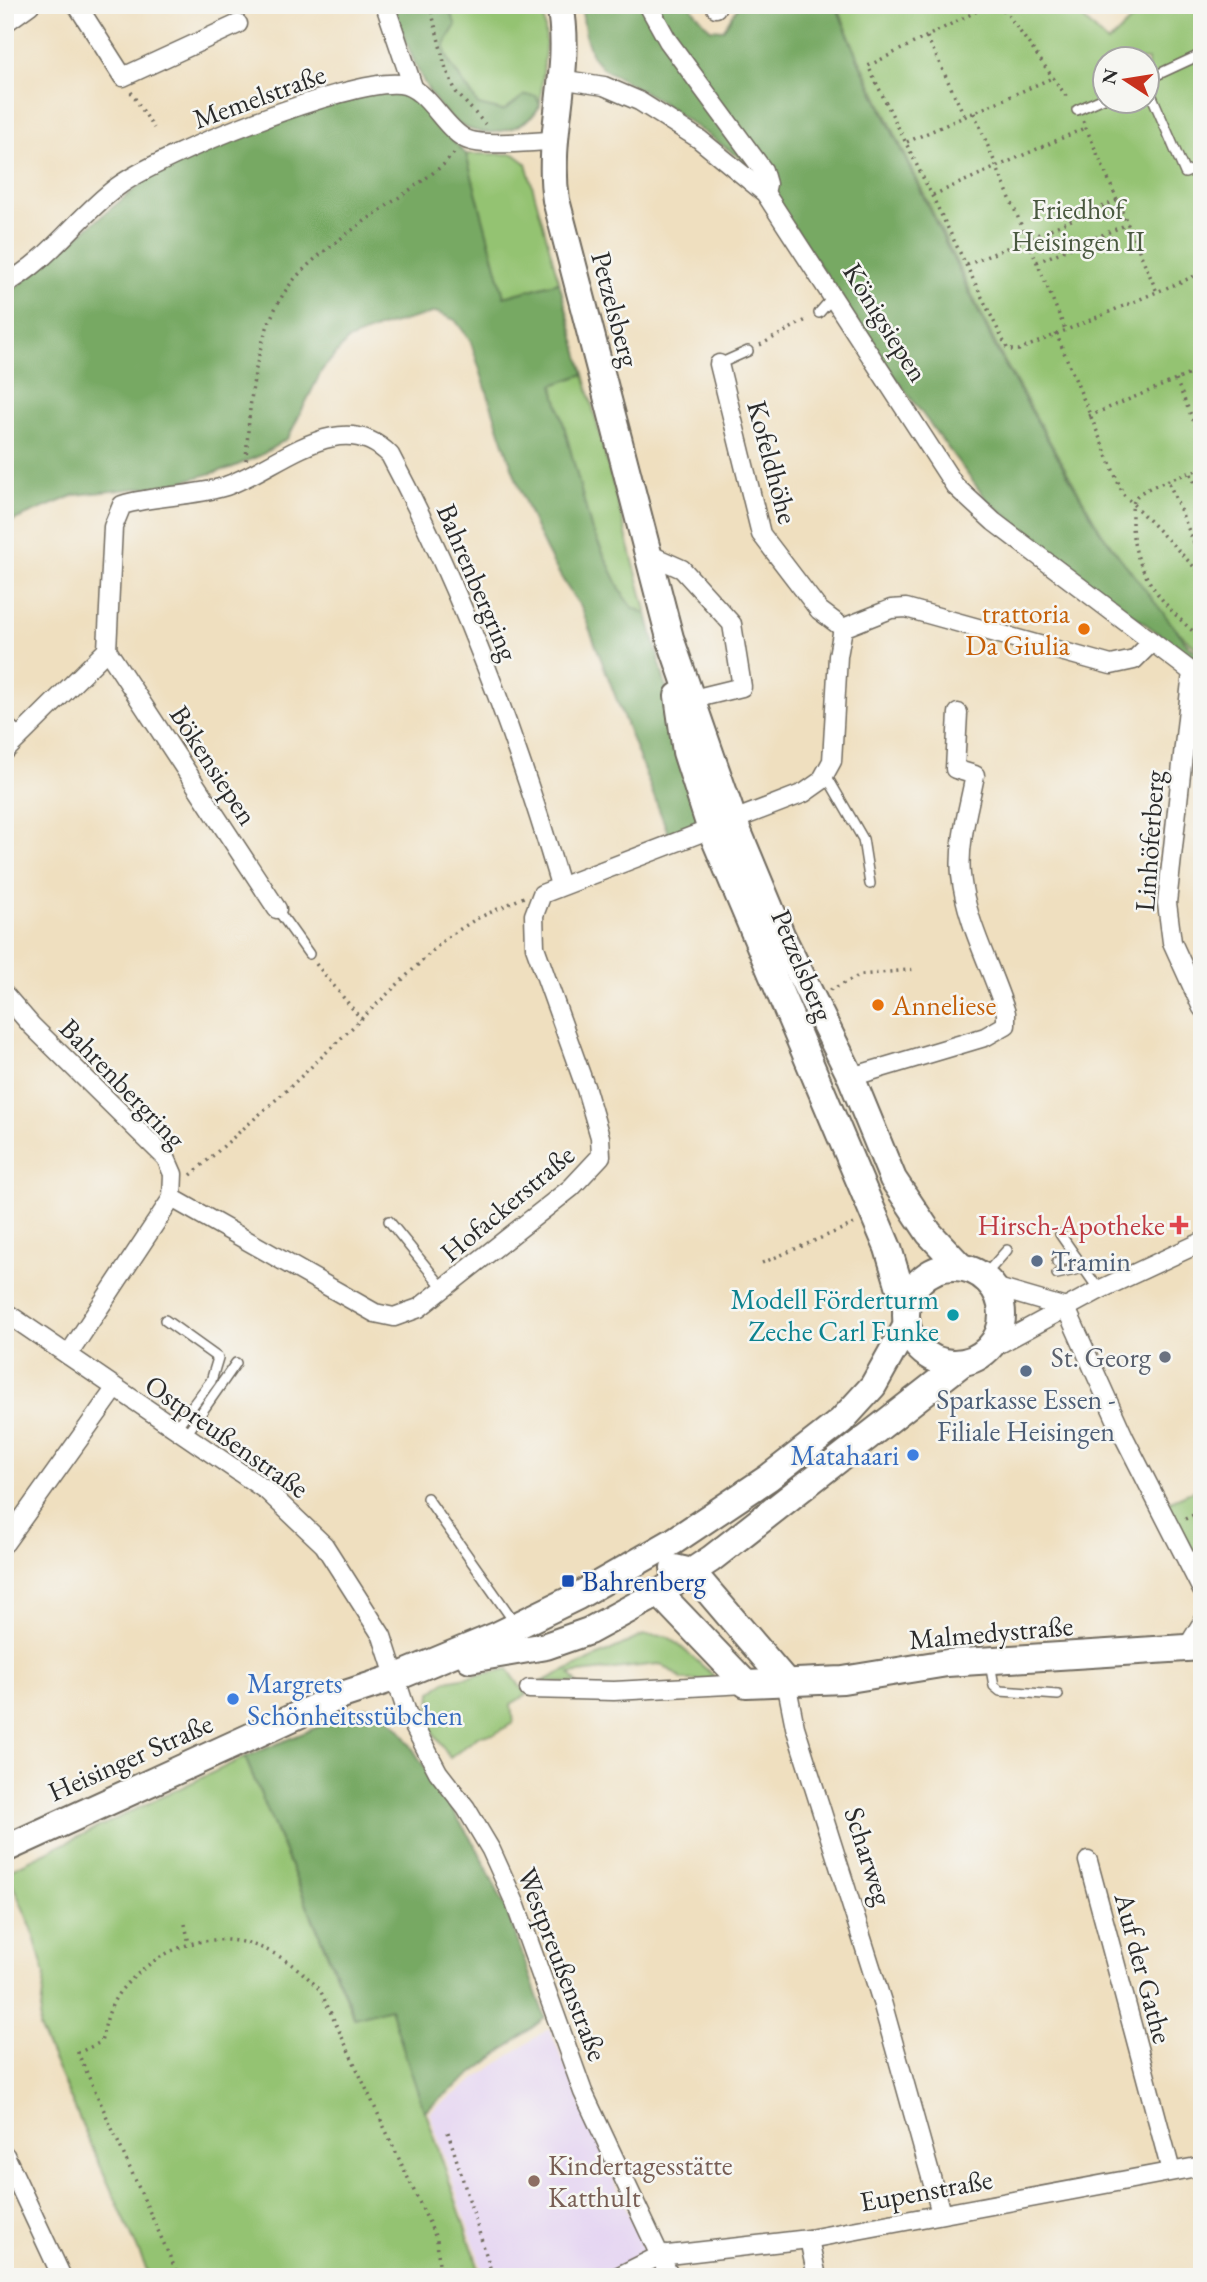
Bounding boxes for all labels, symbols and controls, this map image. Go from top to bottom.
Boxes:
north arrow [1092,46,1162,116]
street label: Memelstraße [188,55,330,137]
text: N [1096,66,1124,87]
park label: Friedhof Heisingen II [1011,191,1145,259]
street label: Petzelsberg [583,247,649,371]
street label: Königsiepen [835,256,937,388]
street label: Kofeldhöhe [739,396,807,528]
street label: Bahrenbergring [429,498,528,667]
place label: trattoria Da Giulia [965,595,1071,663]
marker: trattoria Da Giulia [1076,621,1092,637]
street label: Bökensiepen [162,698,266,832]
street label: Linhöferberg [1126,768,1172,913]
street label: Petzelsberg [763,904,843,1027]
place label: Anneliese [891,987,996,1023]
marker: Anneliese [870,997,886,1013]
street label: Bahrenbergring [52,1010,195,1156]
street label: Hofackerstraße [433,1136,581,1270]
place label: Hirsch-Apotheke [978,1207,1165,1243]
marker: Hirsch-Apotheke [1171,1217,1187,1233]
place label: Tramin [1051,1243,1131,1279]
marker: Tramin [1029,1253,1045,1269]
place label: Modell Förderturm Zeche Carl Funke [731,1281,939,1349]
marker: Modell Förderturm Zeche Carl Funke [945,1307,961,1323]
place label: St. Georg [1051,1339,1152,1375]
marker: St. Georg [1157,1349,1173,1365]
marker: Sparkasse Essen - Filiale Heisingen [1018,1363,1034,1379]
street label: Ostpreußenstraße [138,1366,316,1506]
place label: Sparkasse Essen - Filiale Heisingen [936,1381,1116,1449]
place label: Matahaari [790,1437,899,1473]
marker: Matahaari [905,1447,921,1463]
place label: Bahrenberg [582,1563,707,1599]
marker: Bahrenberg [560,1573,576,1589]
street label: Malmedystraße [907,1607,1075,1657]
place label: Margrets Schönheitsstübchen [247,1665,463,1733]
marker: Margrets Schönheitsstübchen [225,1691,241,1707]
street label: Heisinger Straße [42,1705,218,1809]
street label: Scharweg [836,1802,902,1910]
street label: Westpreußenstraße [510,1862,616,2066]
street label: Auf der Gathe [1106,1888,1181,2047]
place label: Kindertagesstätte Katthult [548,2147,733,2215]
street label: Eupenstraße [857,2161,995,2219]
marker: Kindertagesstätte Katthult [526,2173,542,2189]

